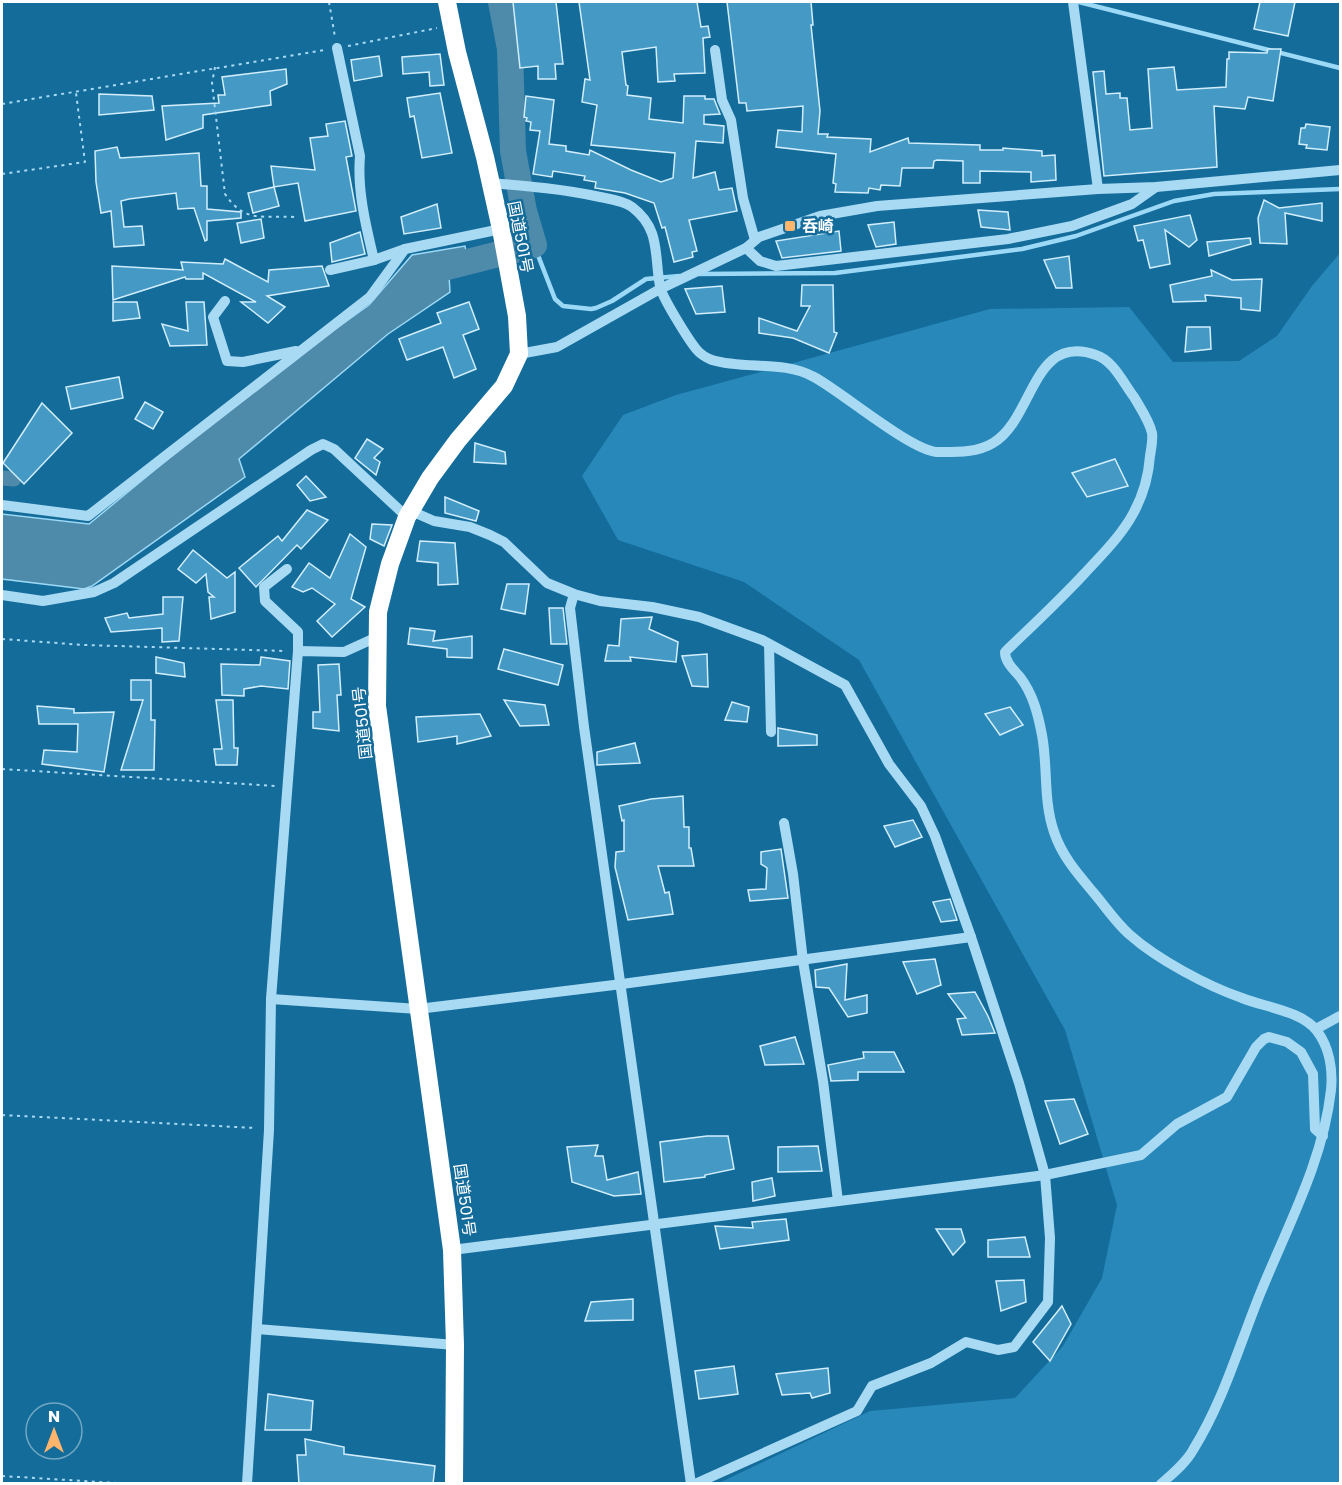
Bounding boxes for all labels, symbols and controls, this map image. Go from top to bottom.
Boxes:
street label: 国道501号 [502,199,539,275]
place label: 呑崎 [802,215,834,238]
marker: 呑崎 [783,219,797,233]
street label: 国道501号 [347,685,378,761]
street label: 国道501号 [448,1162,481,1238]
north arrow [24,1401,84,1461]
text: N [48,1405,60,1428]

